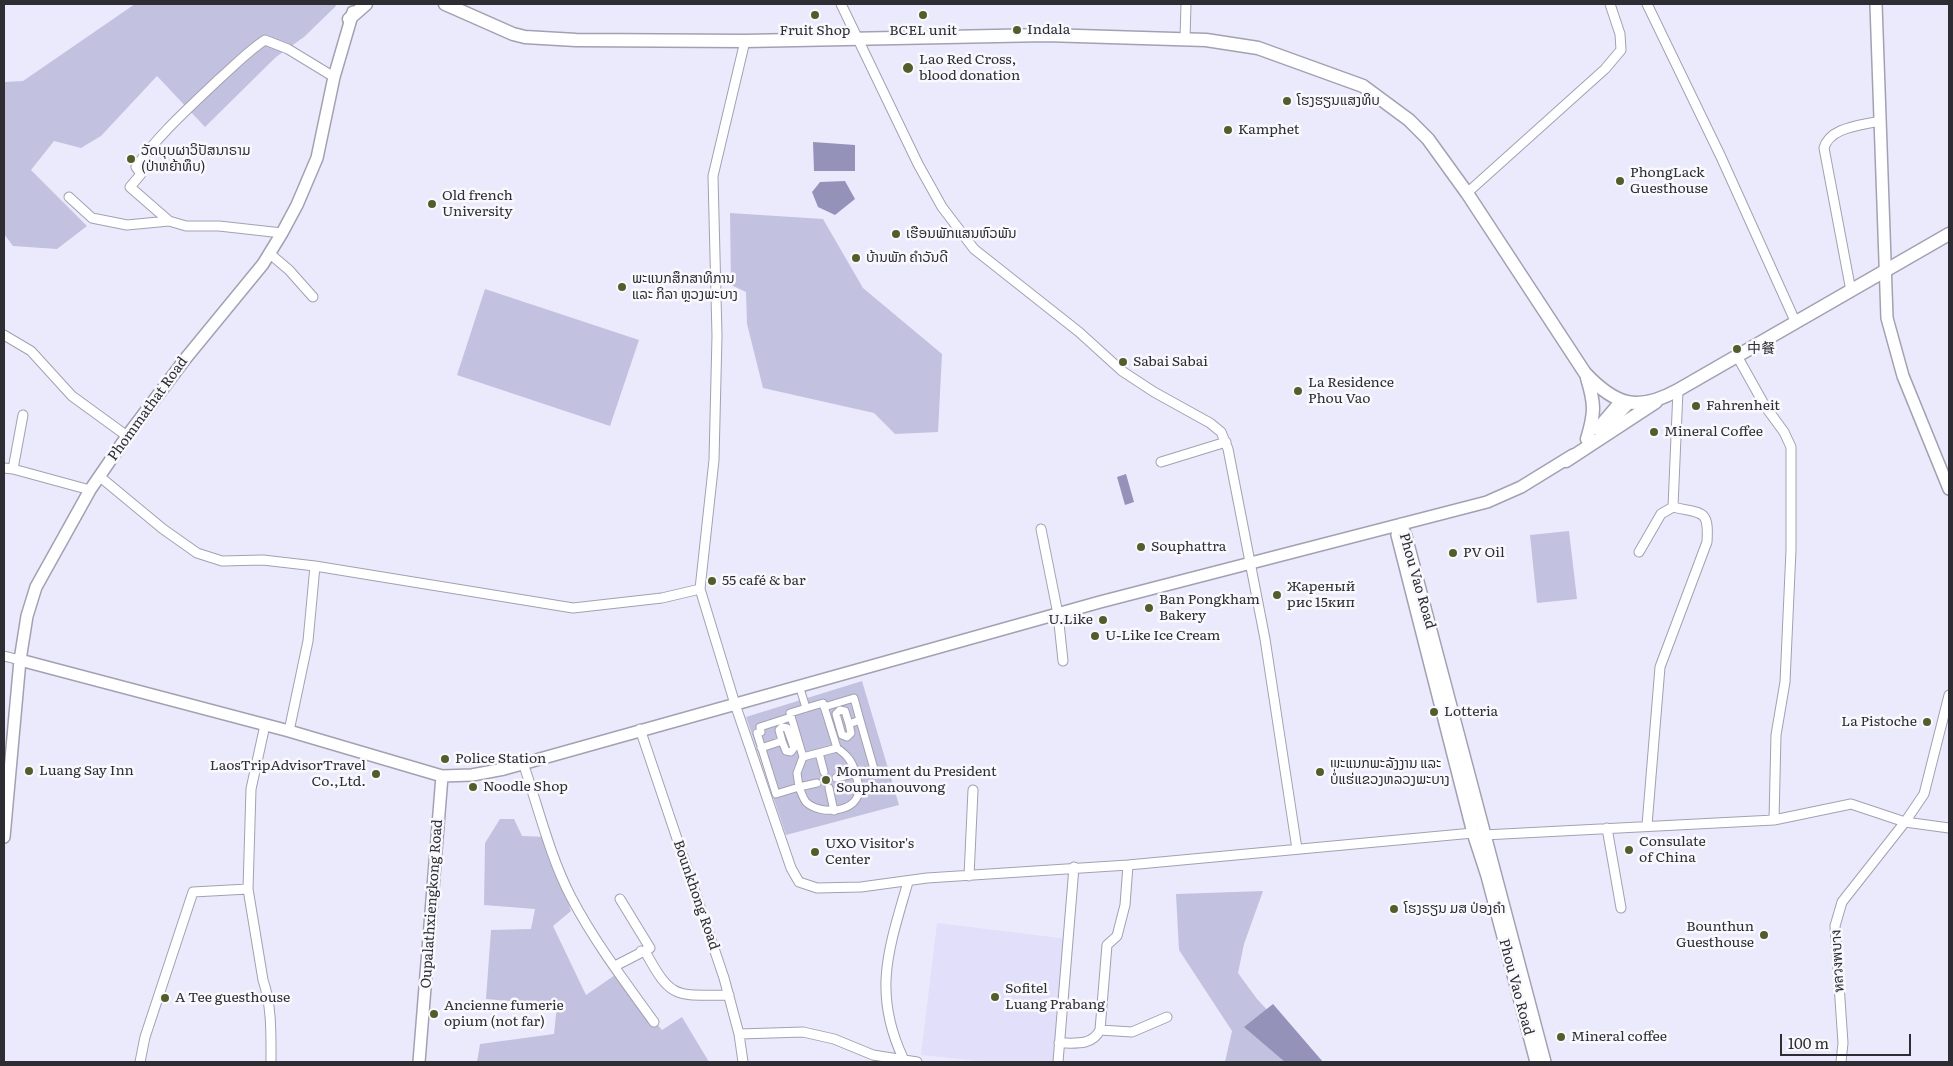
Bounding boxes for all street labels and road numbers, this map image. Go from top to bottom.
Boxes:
street label: Phommathat Road [105,354,191,464]
street label: Phou Vao Road [1395,531,1439,631]
street label: Oupalathxiengkong Road [418,819,446,989]
street label: Bounkhong Road [669,838,723,952]
street label: หลวงพบาง [1828,929,1848,993]
street label: Phou Vao Road [1495,937,1537,1037]

